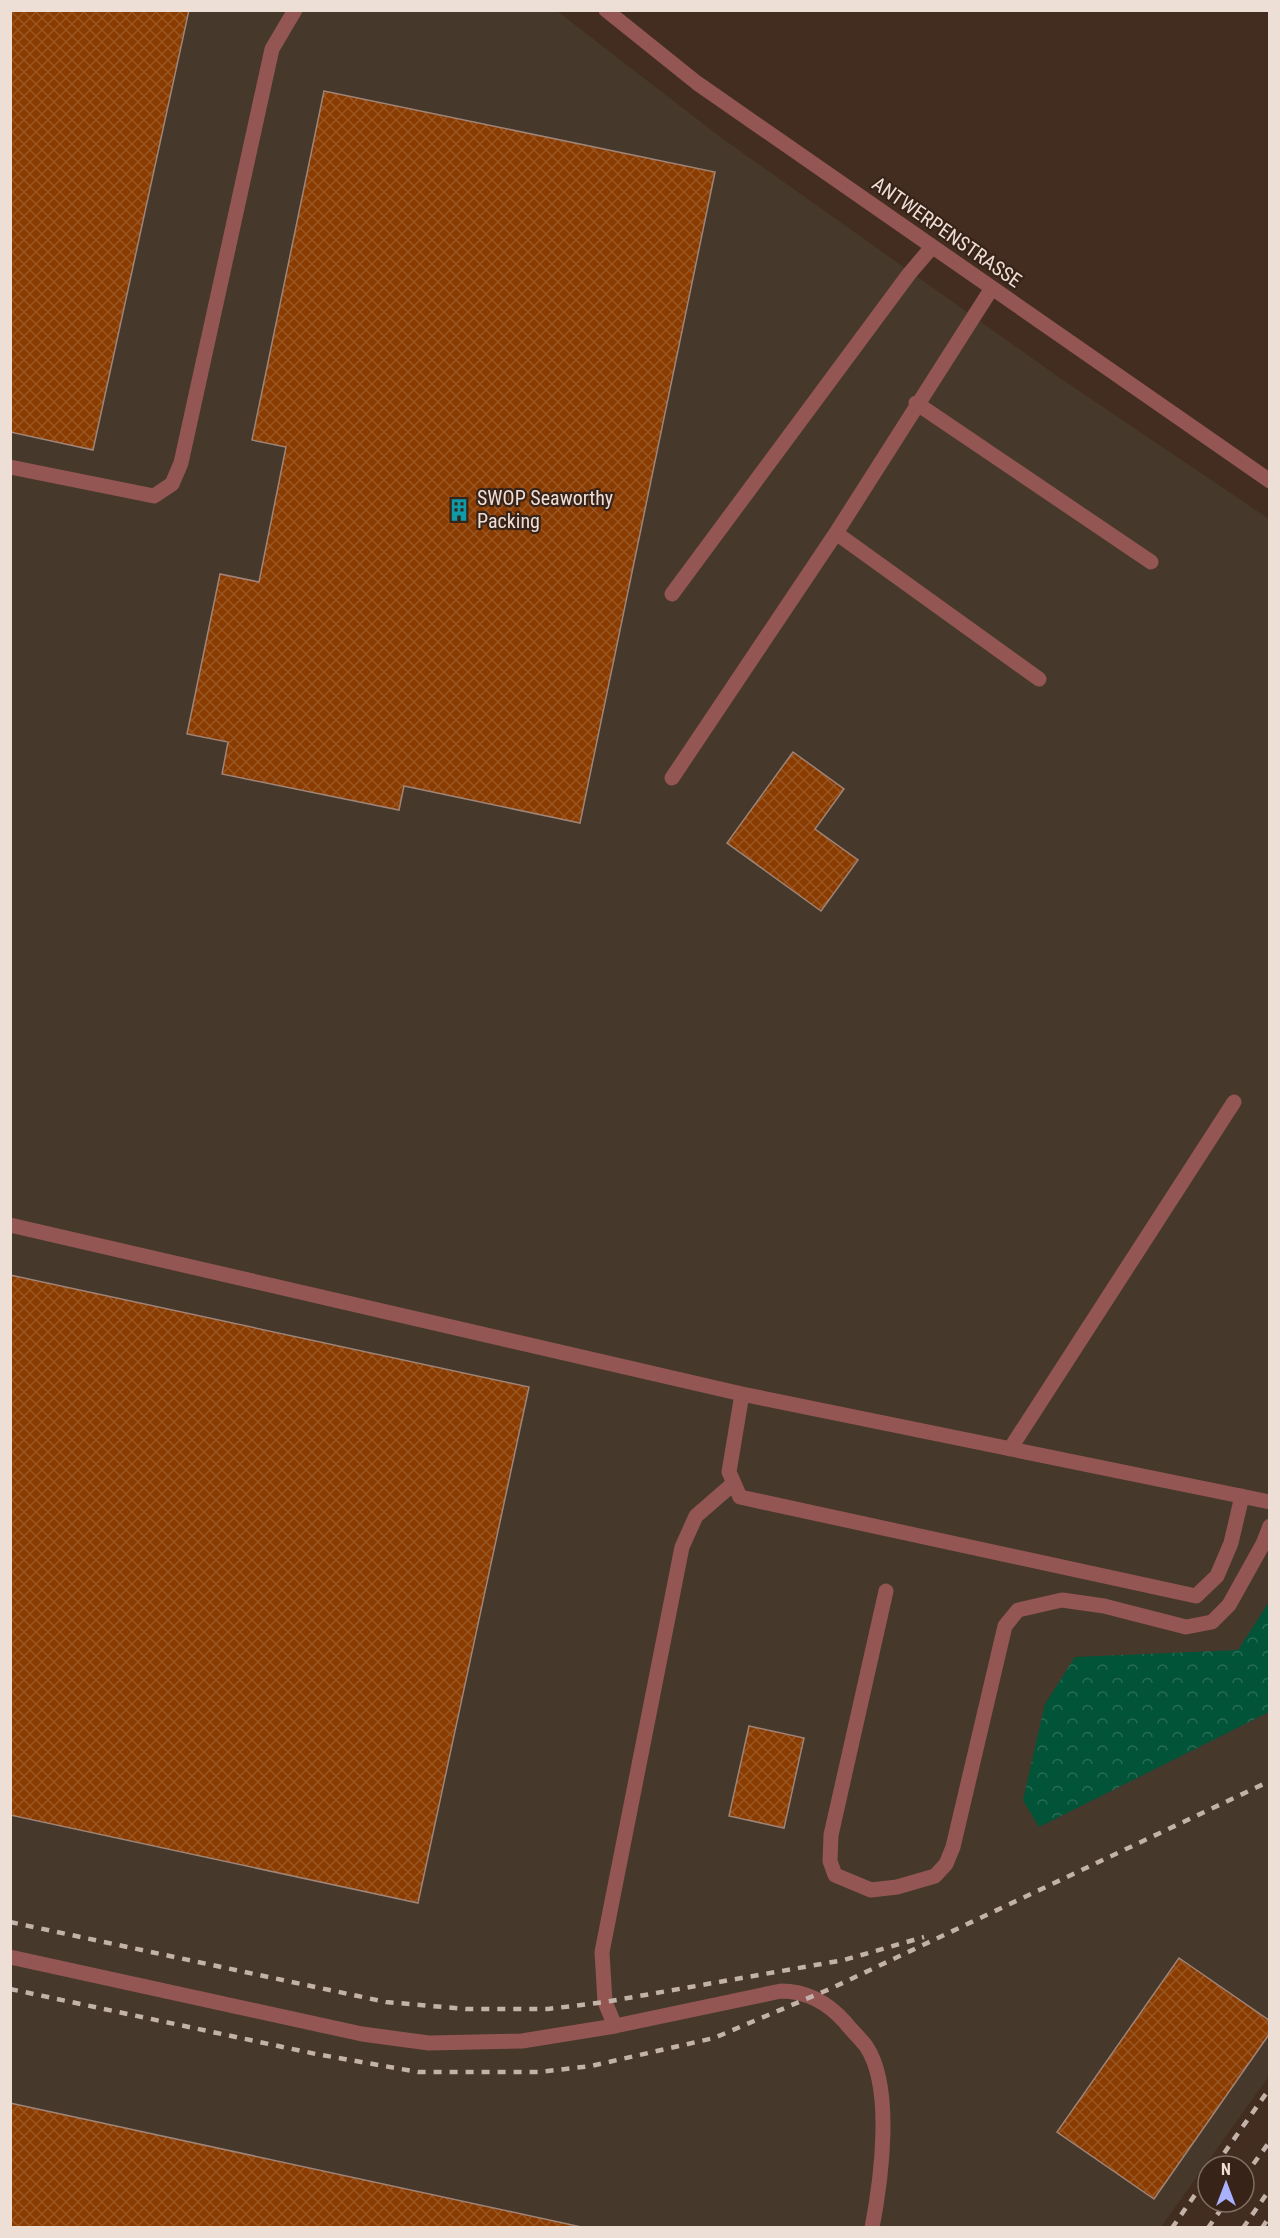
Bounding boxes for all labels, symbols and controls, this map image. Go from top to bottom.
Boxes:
street label: ANTWERPENSTRASSE [868,171,1026,293]
place label: SWOP Seaworthy Packing [477,486,613,533]
building icon: SWOP Seaworthy Packing [446,497,472,523]
north arrow [1196,2154,1256,2214]
text: N [1221,2160,1231,2179]

